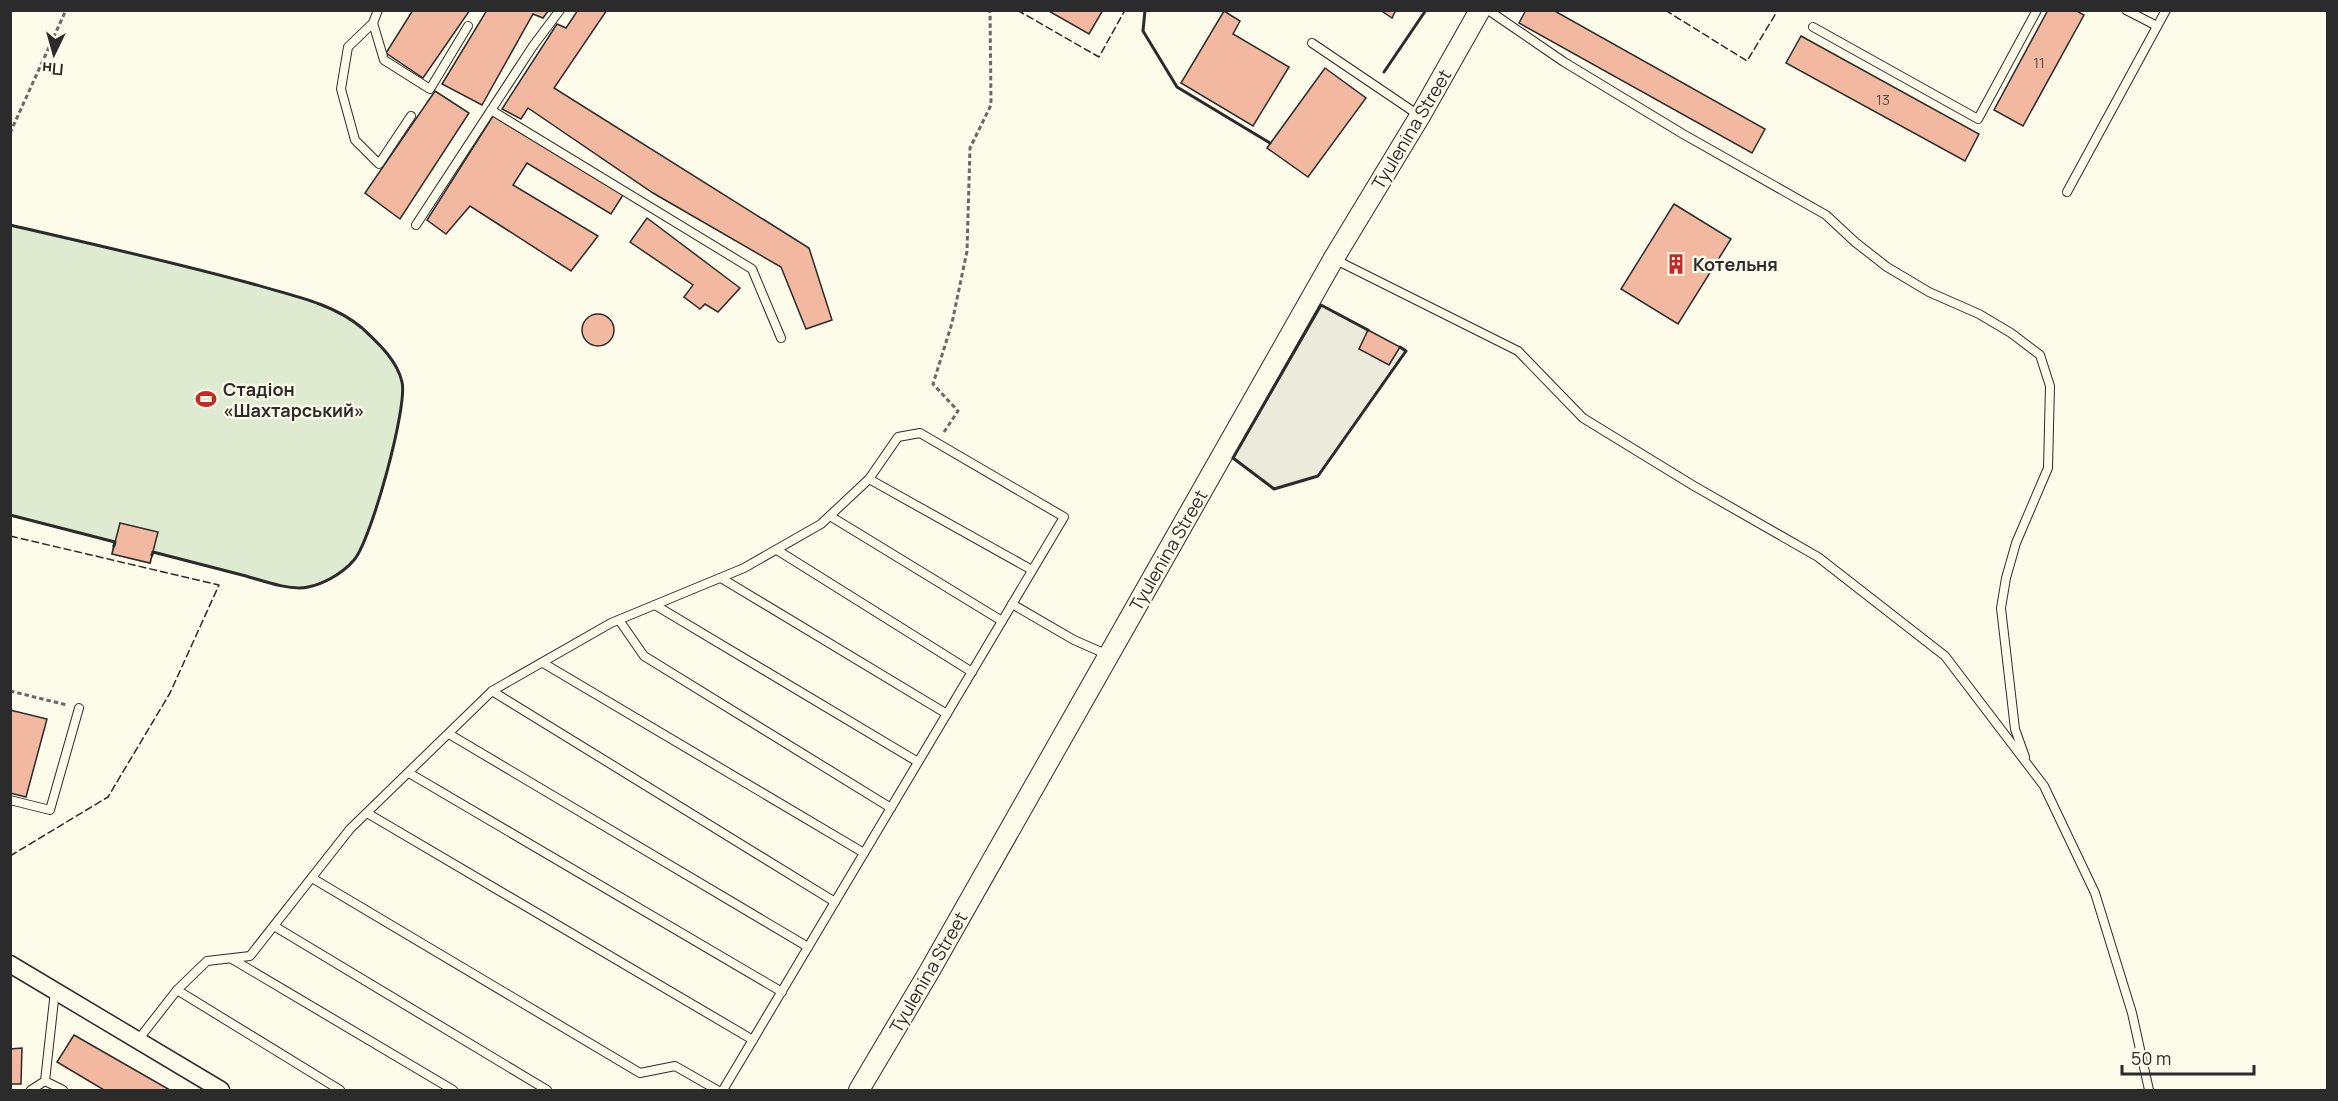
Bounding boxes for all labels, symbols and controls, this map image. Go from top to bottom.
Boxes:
north arrow [24,24,84,84]
house number: 11 [2033,52,2045,73]
text: Пн [41,57,64,81]
street label: Tyulenina Street [1366,64,1456,194]
house number: 13 [1876,89,1890,110]
building icon: Котельня [1664,252,1688,276]
place label: Котельня [1693,252,1778,276]
place label: Стадіон «Шахтарський» [223,377,364,422]
sports icon: Стадіон «Шахтарський» [194,387,218,411]
street label: Tyulenina Street [1124,485,1212,615]
street label: Tyulenina Street [884,907,972,1037]
scale bar [2122,1038,2254,1076]
text: 50 m [2131,1046,2171,1070]

